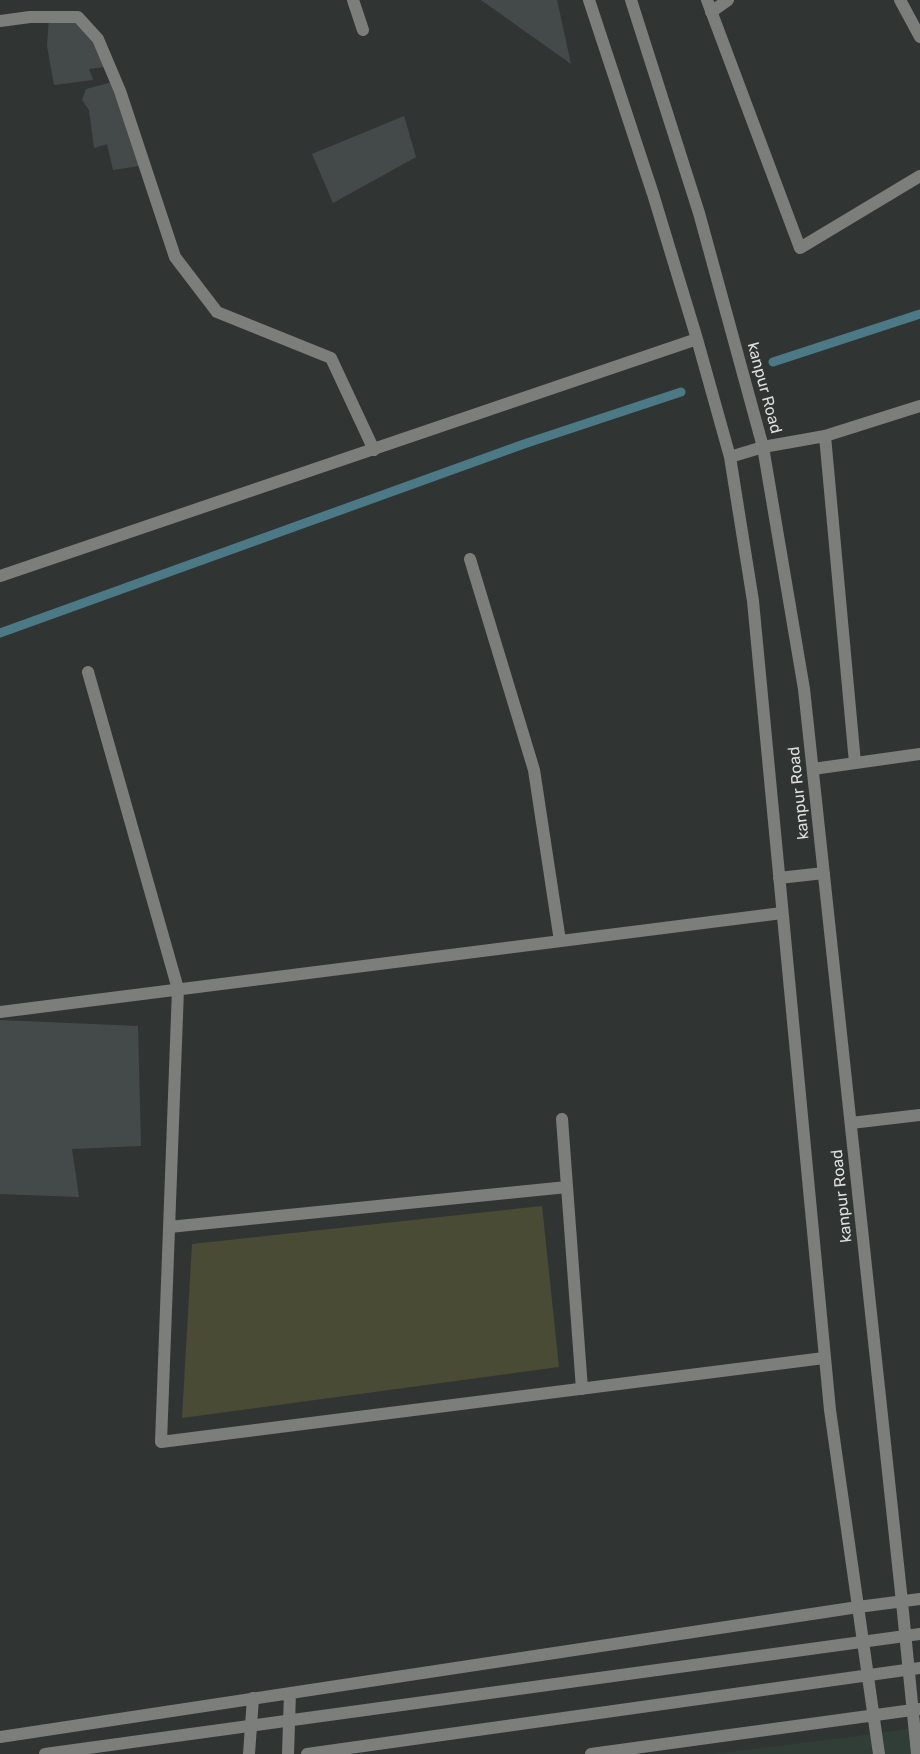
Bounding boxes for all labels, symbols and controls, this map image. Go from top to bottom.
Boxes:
street label: kanpur Road [743,340,785,436]
street label: kanpur Road [785,745,813,841]
street label: kanpur Road [828,1148,856,1244]

